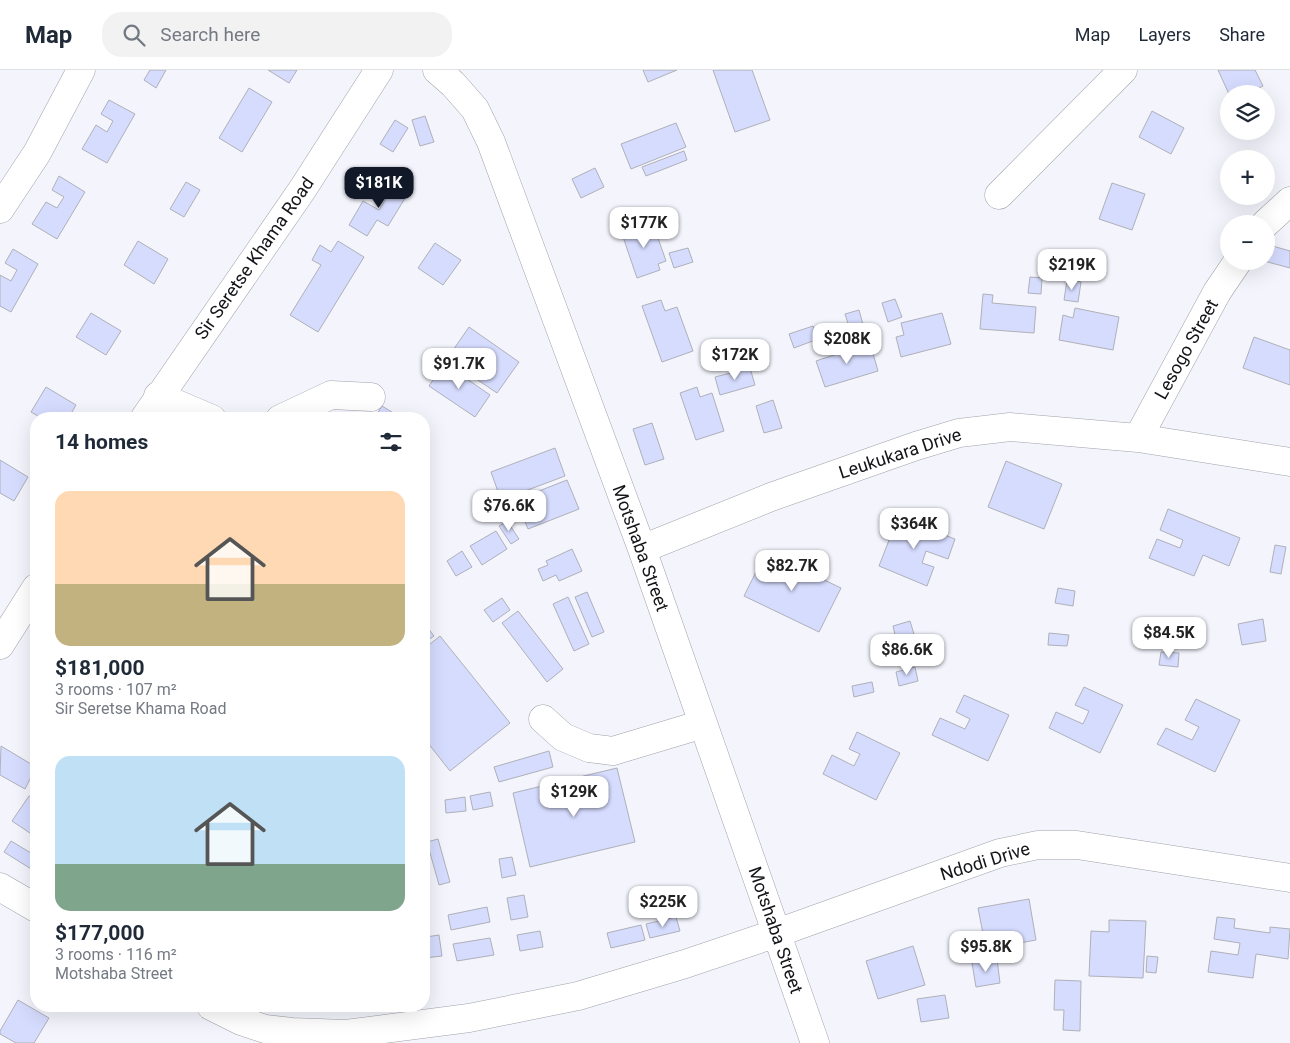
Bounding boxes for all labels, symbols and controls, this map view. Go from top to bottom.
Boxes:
search box [102,12,452,57]
text: Map [25,21,72,49]
icon: search [120,21,148,49]
text: Search here [160,23,260,46]
text: Map [1075,24,1110,45]
text: Layers [1138,24,1191,45]
text: Share [1219,24,1265,45]
map controls [1220,85,1275,270]
button: layers [1220,85,1275,140]
button: + [1220,150,1275,205]
pin: $181K [344,166,414,209]
street label: Sir Seretse Khama Road [190,173,318,343]
text: $181K [356,173,402,192]
pin: $177K [609,206,679,249]
text: $177K [621,213,667,232]
button: − [1220,215,1275,270]
pin: $219K [1037,248,1107,291]
text: $219K [1049,255,1095,274]
street label: Lesogo Street [1150,295,1222,403]
pin: $208K [812,322,882,365]
text: $208K [824,329,870,348]
pin: $172K [700,338,770,381]
text: $172K [712,345,758,364]
pin: $91.7K [418,348,500,390]
text: $91.7K [433,354,485,373]
street label: Leukukara Drive [836,423,964,483]
icon: filters [377,428,405,456]
text: 14 homes [55,430,148,454]
street label: Motshaba Street [608,482,674,614]
pin: $76.6K [468,490,550,532]
text: $76.6K [483,496,535,515]
pin: $364K [879,508,949,550]
text: $364K [891,514,937,533]
icon: home [185,524,275,614]
pin: $82.7K [751,550,833,592]
text: $82.7K [766,556,818,575]
pin: $84.5K [1128,616,1210,659]
text: $84.5K [1143,623,1195,642]
pin: $86.6K [866,634,948,676]
text: $86.6K [881,640,933,659]
text: $181,000 [55,656,145,680]
text: 3 rooms · 107 m² [55,680,177,699]
text: Sir Seretse Khama Road [55,699,226,718]
pin: $129K [539,776,609,818]
text: $129K [551,782,597,801]
icon: home [185,789,275,879]
street label: Ndodi Drive [938,837,1032,885]
street label: Motshaba Street [744,864,808,996]
pin: $225K [628,886,698,928]
text: $225K [640,892,686,911]
text: $177,000 [55,921,145,945]
pin: $95.8K [945,930,1027,973]
text: $95.8K [960,937,1012,956]
text: 3 rooms · 116 m² [55,945,177,964]
text: Motshaba Street [55,964,173,983]

